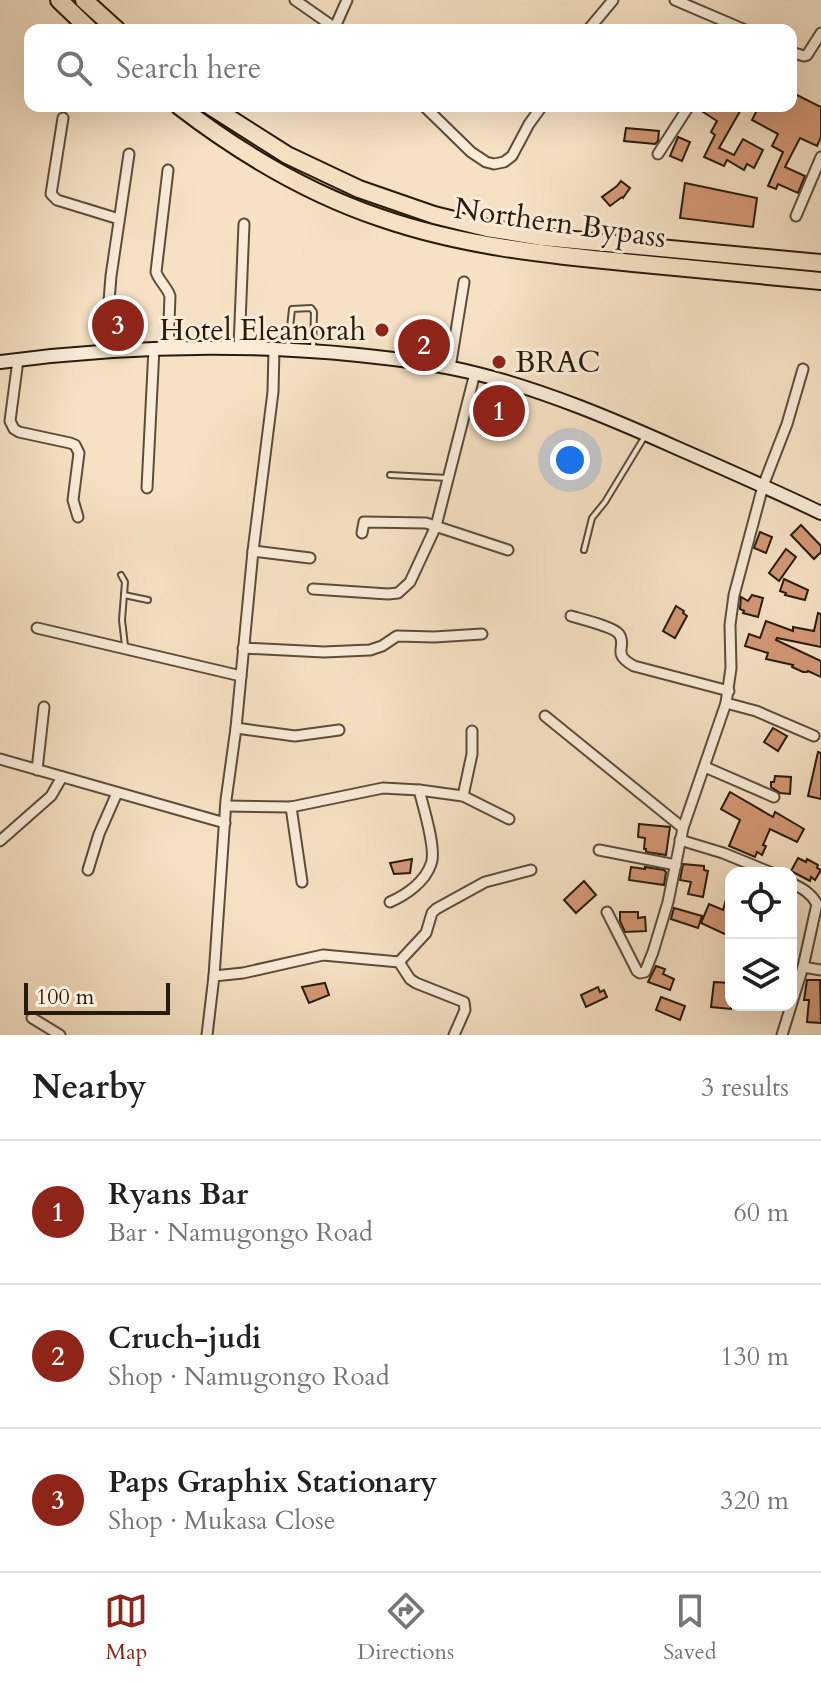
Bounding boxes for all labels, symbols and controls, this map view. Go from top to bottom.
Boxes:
search box [24,24,797,112]
icon: search [52,46,96,90]
text: Search here [116,48,261,89]
street label: Northern Bypass [451,188,669,258]
pin: 3 [92,295,144,355]
place label: Hotel Eleanorah [160,310,367,351]
pin: 2 [398,315,450,375]
marker: Hotel Eleanorah [373,321,391,339]
place label: BRAC [515,342,600,383]
marker: BRAC [490,353,508,371]
pin: 1 [473,381,525,441]
your location [550,440,590,480]
map controls [725,867,797,1011]
button: locate [725,867,797,939]
button: layers [725,939,797,1011]
scale bar [24,979,170,1015]
text: 100 m [36,982,94,1012]
text: Nearby [32,1064,147,1110]
text: 3 results [701,1070,789,1105]
text: Ryans Bar [108,1174,248,1215]
text: 1 [51,1195,65,1230]
text: 60 m [733,1195,789,1230]
text: Bar · Namugongo Road [108,1215,373,1250]
text: Cruch-judi [108,1318,261,1359]
text: 2 [51,1339,65,1374]
text: 130 m [720,1339,789,1374]
text: Shop · Namugongo Road [108,1359,390,1394]
text: Paps Graphix Stationary [108,1462,437,1503]
text: 3 [51,1483,65,1518]
text: 320 m [720,1483,789,1518]
text: Shop · Mukasa Close [108,1503,336,1538]
tab: Map [104,1589,148,1667]
tab: Directions [357,1589,454,1667]
tab: Saved [663,1589,717,1667]

